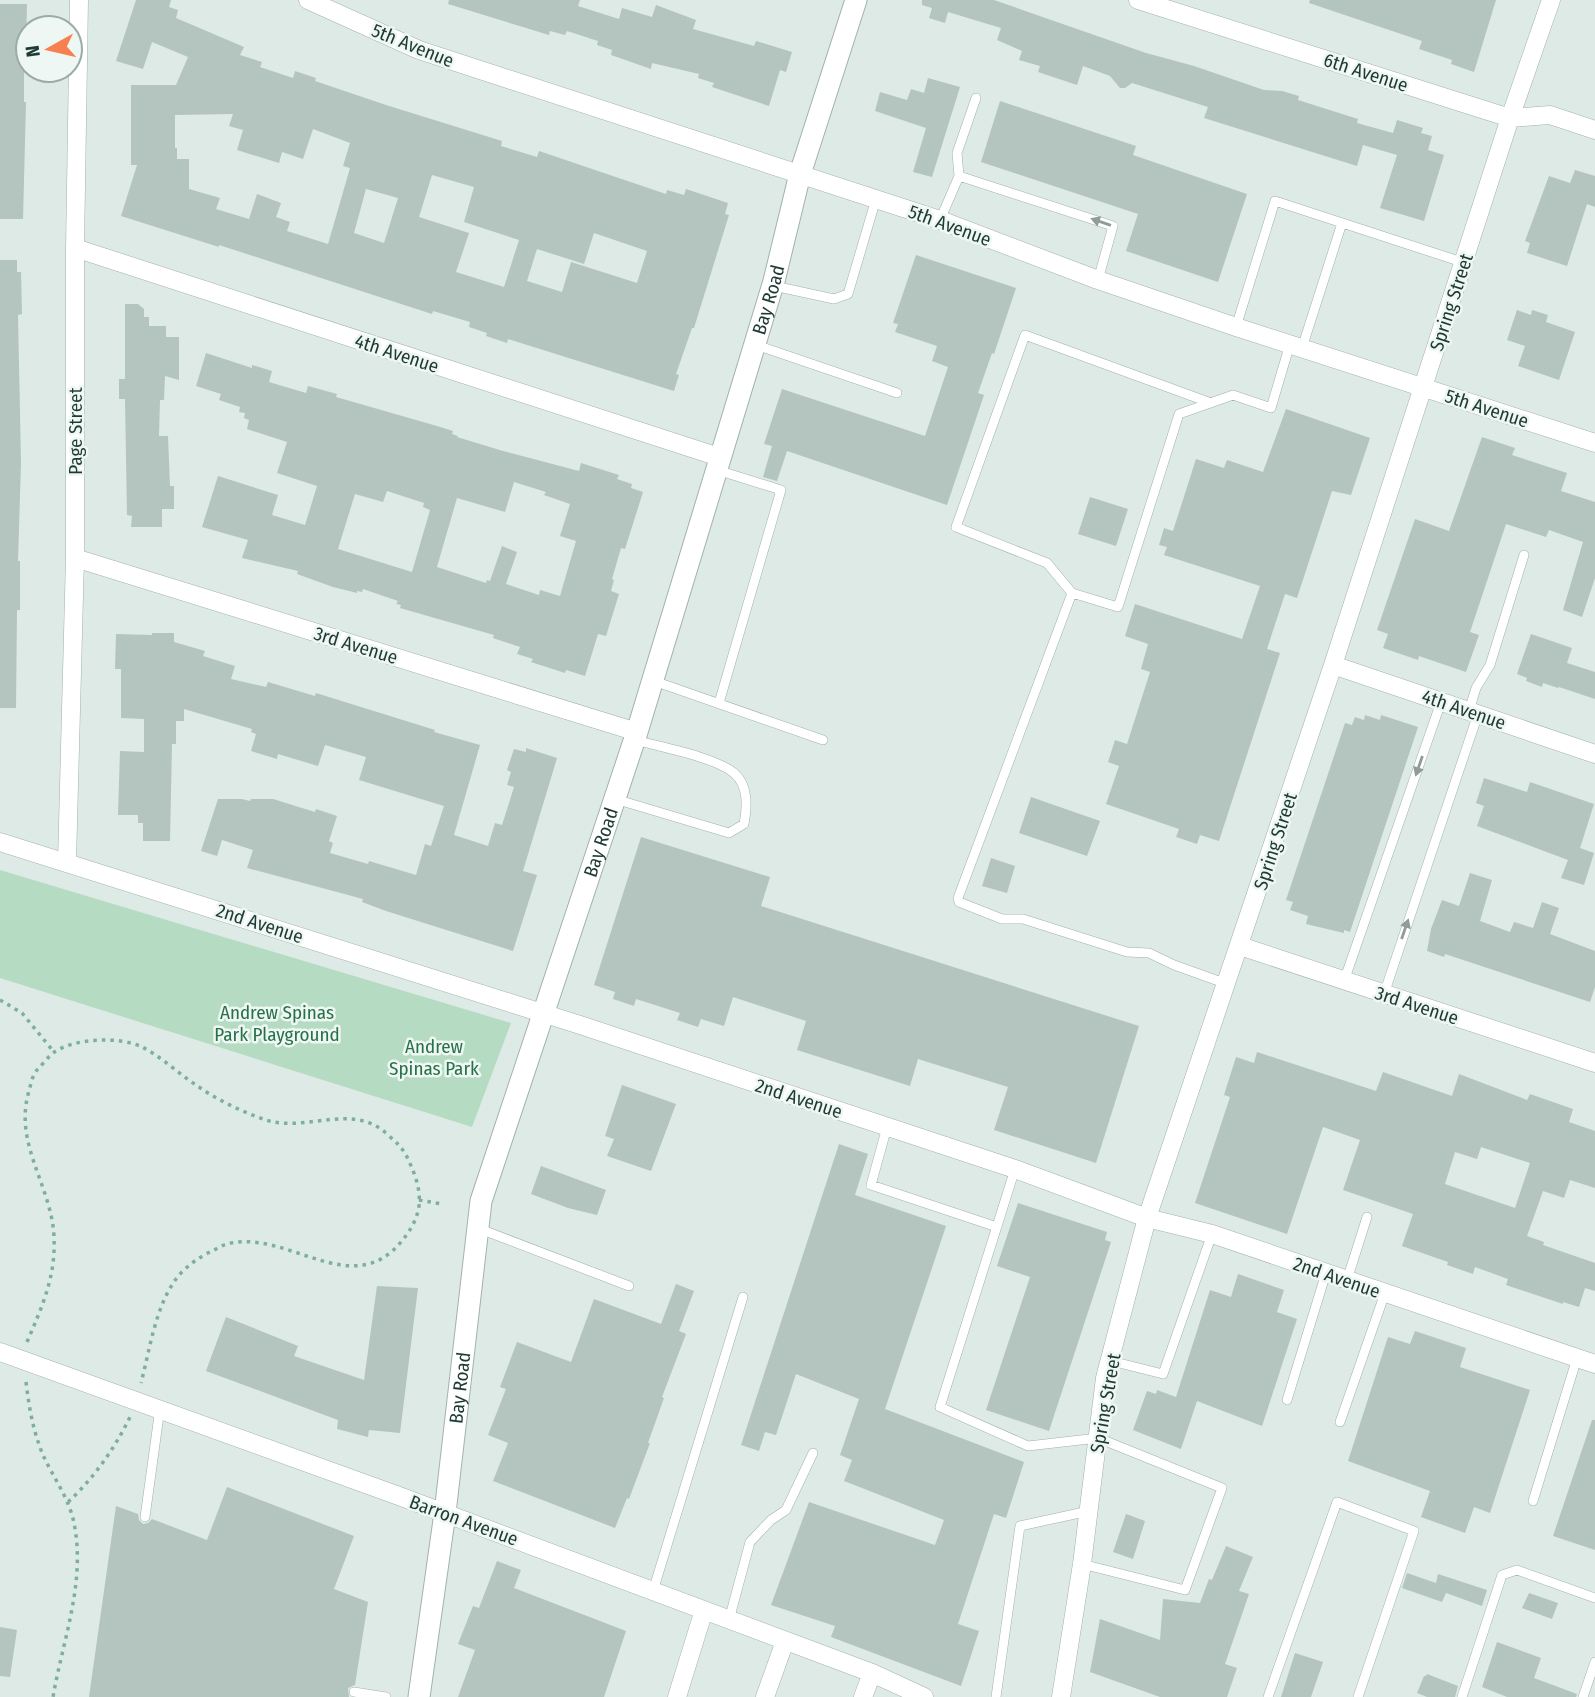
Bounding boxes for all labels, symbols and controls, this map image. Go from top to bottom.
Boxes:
north arrow [14,14,84,84]
street label: 5th Avenue [368,19,457,72]
text: N [20,44,45,59]
street label: 6th Avenue [1321,48,1411,97]
street label: 5th Avenue [905,200,994,251]
one-way arrow [1090,216,1111,227]
street label: Spring Street [1425,250,1478,354]
street label: Bay Road [747,262,790,338]
street label: 4th Avenue [352,329,442,378]
street label: 5th Avenue [1442,384,1531,433]
street label: Page Street [64,387,87,475]
street label: 3rd Avenue [311,622,401,669]
street label: 4th Avenue [1419,684,1509,735]
one-way arrow [1413,756,1424,777]
street label: Spring Street [1249,789,1302,893]
street label: Bay Road [579,805,623,880]
street label: 2nd Avenue [213,899,306,948]
one-way arrow [1400,918,1411,939]
street label: 3rd Avenue [1372,981,1461,1030]
park label: Andrew Spinas Park Playground [214,1001,340,1046]
park label: Andrew Spinas Park [389,1035,479,1080]
street label: 2nd Avenue [752,1074,845,1123]
street label: 2nd Avenue [1290,1252,1383,1303]
street label: Bay Road [444,1351,475,1425]
street label: Spring Street [1085,1351,1126,1455]
street label: Barron Avenue [406,1490,521,1551]

